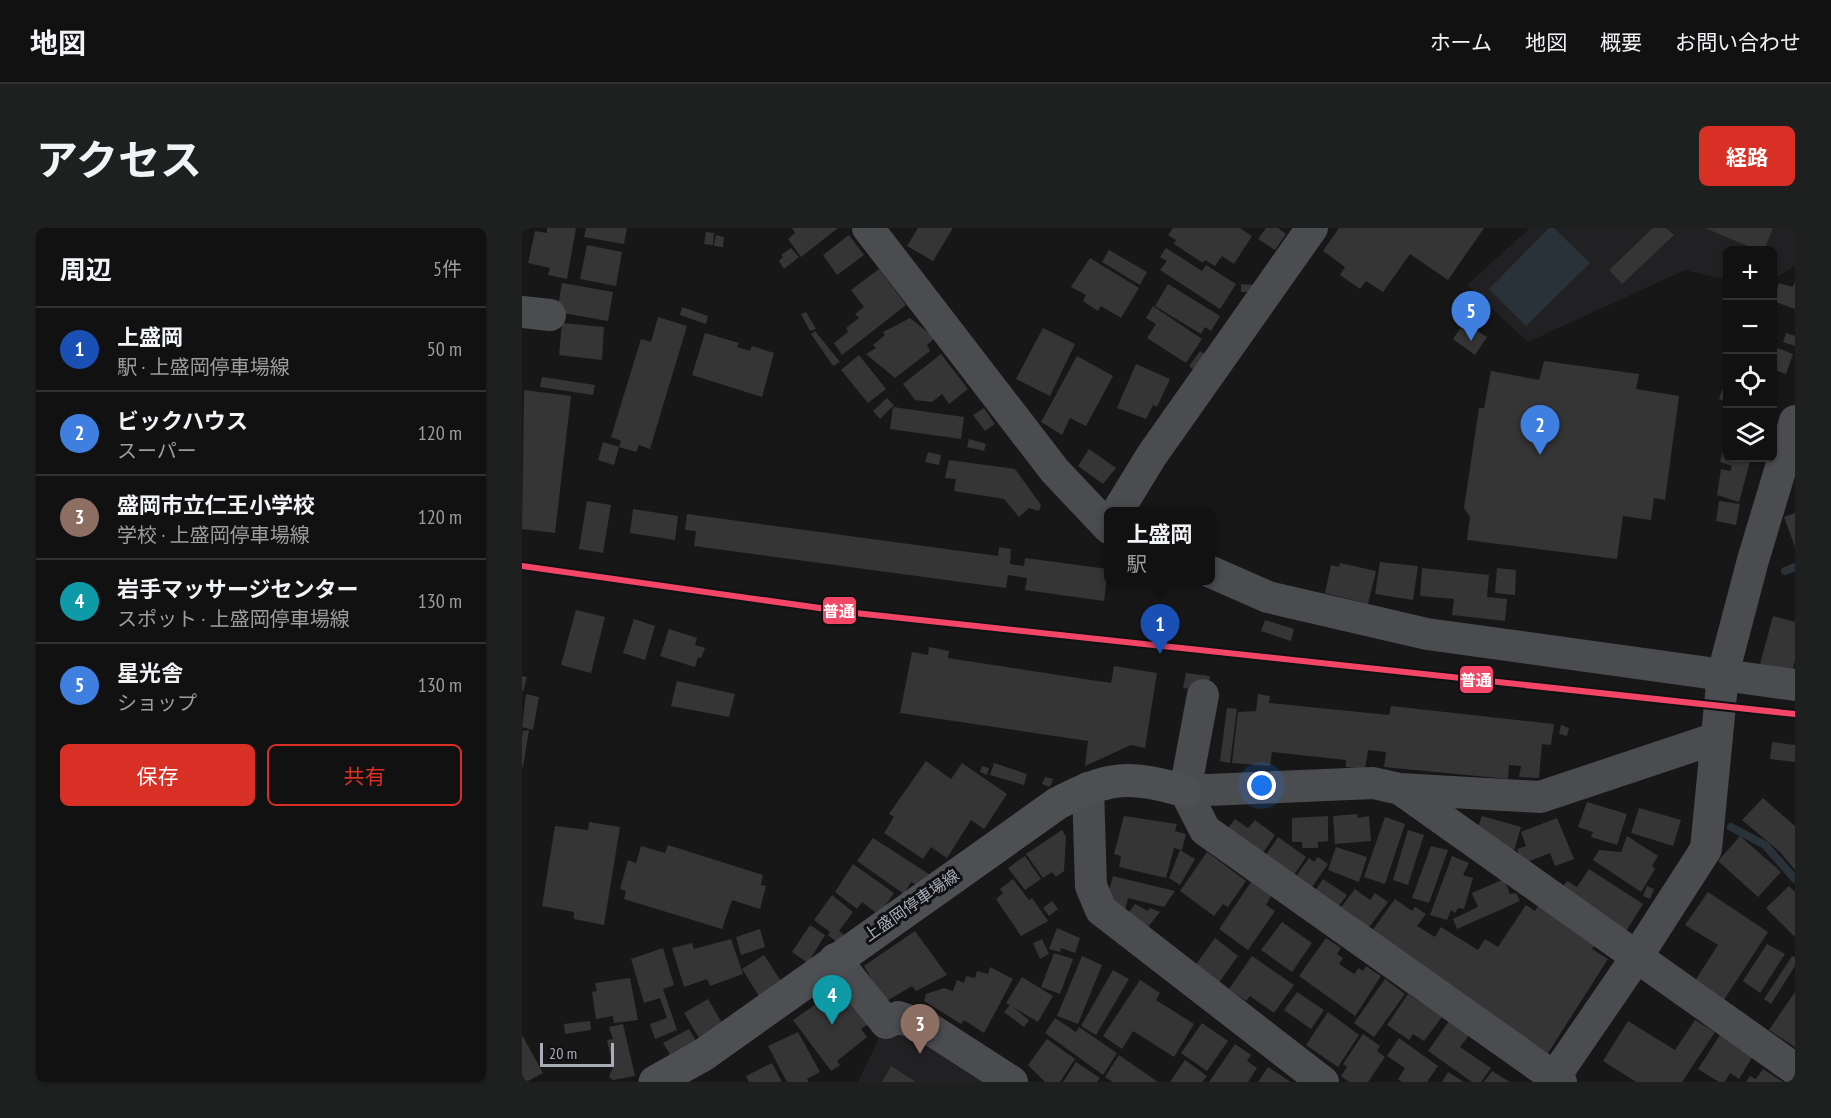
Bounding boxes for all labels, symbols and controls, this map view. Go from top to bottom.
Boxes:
text: 地図 [30,24,86,61]
text: ホーム [1430,29,1492,56]
text: 地図 [1525,29,1567,56]
text: 概要 [1600,29,1642,56]
text: お問い合わせ [1675,29,1801,56]
button: 経路 [1699,126,1795,186]
text: アクセス [36,132,202,187]
map controls [1723,246,1777,462]
button: + [1723,246,1777,300]
text: 周辺 [60,253,112,286]
text: 5件 [433,256,462,282]
pin: 5 [1452,291,1490,341]
button: − [1723,300,1777,354]
text: 上盛岡 [117,323,183,351]
text: 1 [75,336,84,362]
text: 50 m [427,336,462,362]
text: 駅 · 上盛岡停車場線 [117,354,290,380]
button: locate [1723,354,1777,408]
pin: 2 [1520,406,1560,455]
text: ビックハウス [117,407,248,435]
button: layers [1723,408,1777,462]
text: 2 [75,420,84,446]
text: 120 m [418,420,462,446]
text: スーパー [117,438,197,464]
text: 盛岡市立仁王小学校 [117,491,315,519]
text: 3 [75,504,84,530]
text: 120 m [418,504,462,530]
popup [1104,507,1215,585]
text: 上盛岡 [1126,520,1193,548]
text: 学校 · 上盛岡停車場線 [117,522,310,548]
text: 駅 [1126,551,1146,577]
text: 岩手マッサージセンター [117,575,359,603]
text: 4 [75,588,84,614]
text: 130 m [418,588,462,614]
line badge: 普通 [822,596,857,625]
text: 普通 [823,601,855,621]
pin: 1 [1140,604,1180,654]
text: スポット · 上盛岡停車場線 [117,606,350,632]
text: 星光舎 [117,659,183,687]
line badge: 普通 [1459,665,1494,694]
text: 普通 [1460,670,1492,690]
text: 5 [75,672,84,698]
text: 130 m [418,672,462,698]
text: ショップ [117,690,197,716]
button: 保存 [60,744,255,806]
button: 共有 [267,744,462,806]
your location [1247,771,1276,800]
street label: 上盛岡停車場線 [859,865,963,945]
pin: 4 [812,976,852,1025]
pin: 3 [900,1004,940,1054]
scale bar [540,1040,614,1068]
text: 20 m [549,1043,577,1063]

